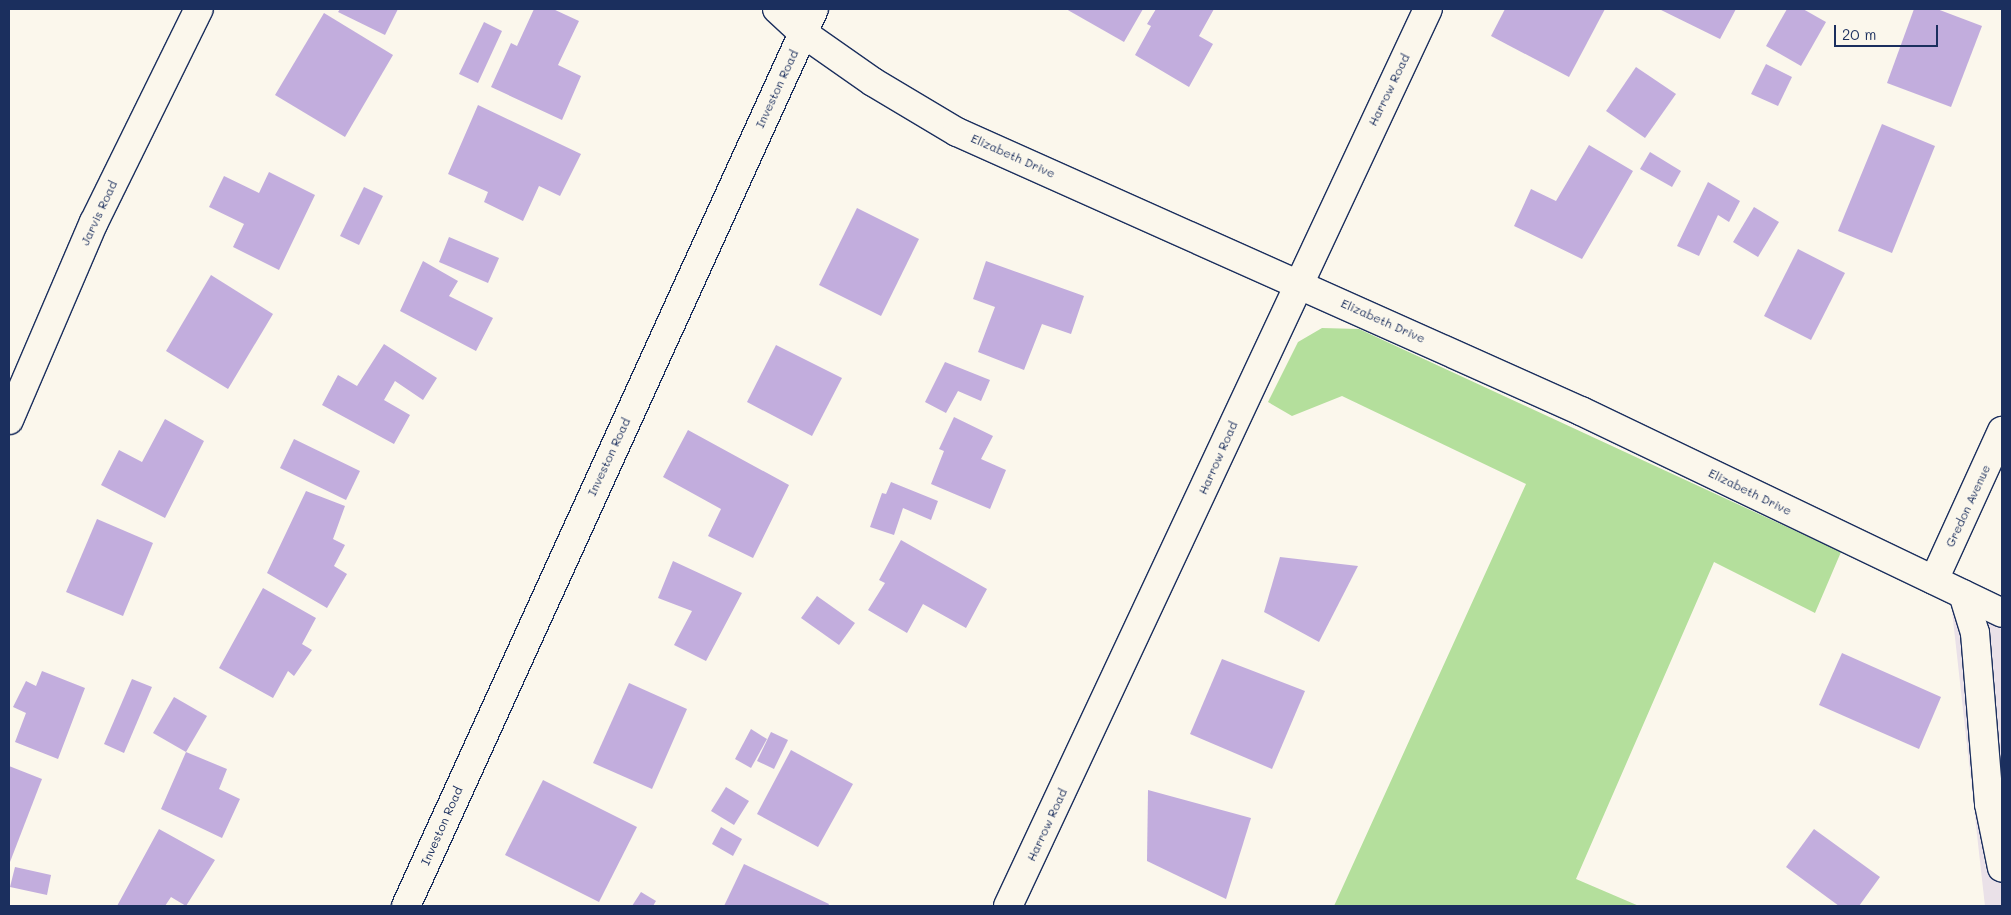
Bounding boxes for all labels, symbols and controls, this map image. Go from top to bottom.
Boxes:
scale bar [1836,15,1940,47]
text: 20 m [1842,24,1876,44]
street label: Investon Road [753,48,801,130]
street label: Harrow Road [1365,52,1413,128]
street label: Elizabeth Drive [969,131,1057,181]
street label: Jarvis Road [78,178,120,248]
street label: Elizabeth Drive [1339,296,1427,346]
street label: Investon Road [585,416,633,498]
street label: Harrow Road [1196,419,1240,497]
street label: Gredon Avenue [1943,463,1993,549]
street label: Elizabeth Drive [1706,466,1794,518]
street label: Investon Road [418,785,466,867]
street label: Harrow Road [1024,787,1070,863]

